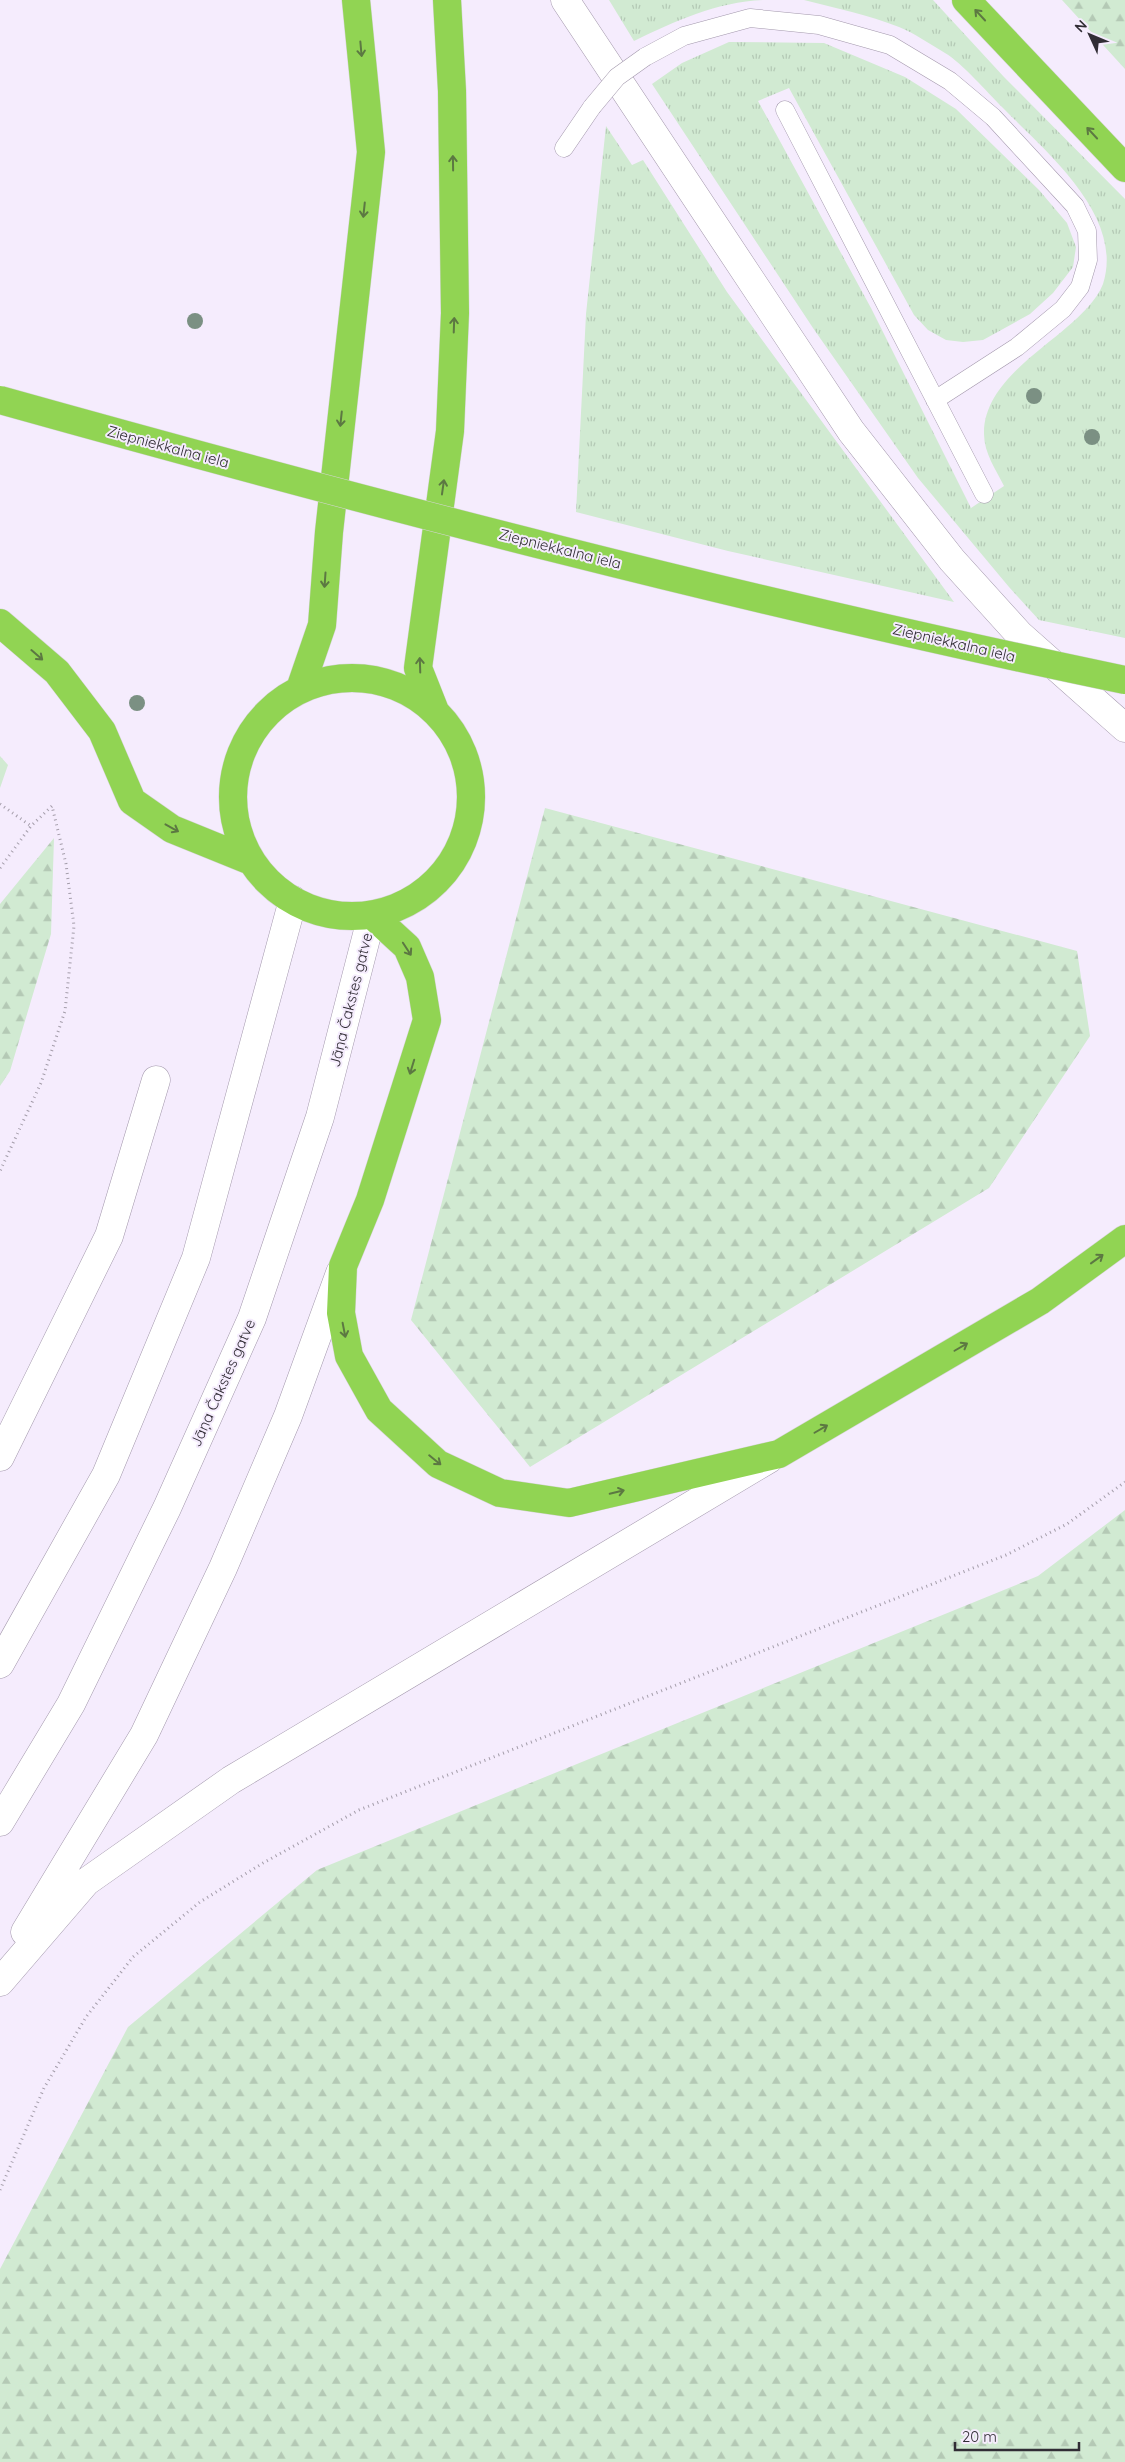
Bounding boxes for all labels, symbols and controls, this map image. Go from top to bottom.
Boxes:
one-way arrow [974,8,986,21]
north arrow [1065,10,1115,60]
text: N [1071,16,1091,36]
one-way arrow [356,40,366,56]
one-way arrow [1086,127,1098,139]
one-way arrow [448,155,458,171]
one-way arrow [359,202,369,218]
one-way arrow [450,317,459,333]
one-way arrow [336,410,346,426]
street label: Ziepniekkalna iela [105,421,231,472]
one-way arrow [438,479,448,495]
street label: Ziepniekkalna iela [497,524,623,573]
one-way arrow [321,572,330,588]
street label: Ziepniekkalna iela [891,619,1017,666]
one-way arrow [30,649,43,661]
one-way arrow [415,658,424,674]
one-way arrow [165,823,180,833]
street label: Jāņa Čakstes gatve [325,931,376,1069]
one-way arrow [401,942,412,956]
one-way arrow [407,1059,417,1075]
one-way arrow [1090,1254,1104,1264]
street label: Jāņa Čakstes gatve [186,1316,259,1450]
one-way arrow [340,1322,350,1338]
one-way arrow [954,1342,969,1352]
one-way arrow [813,1424,828,1434]
one-way arrow [428,1454,441,1465]
one-way arrow [608,1487,624,1496]
scale bar [955,2420,1079,2452]
text: 20 m [962,2427,997,2446]

